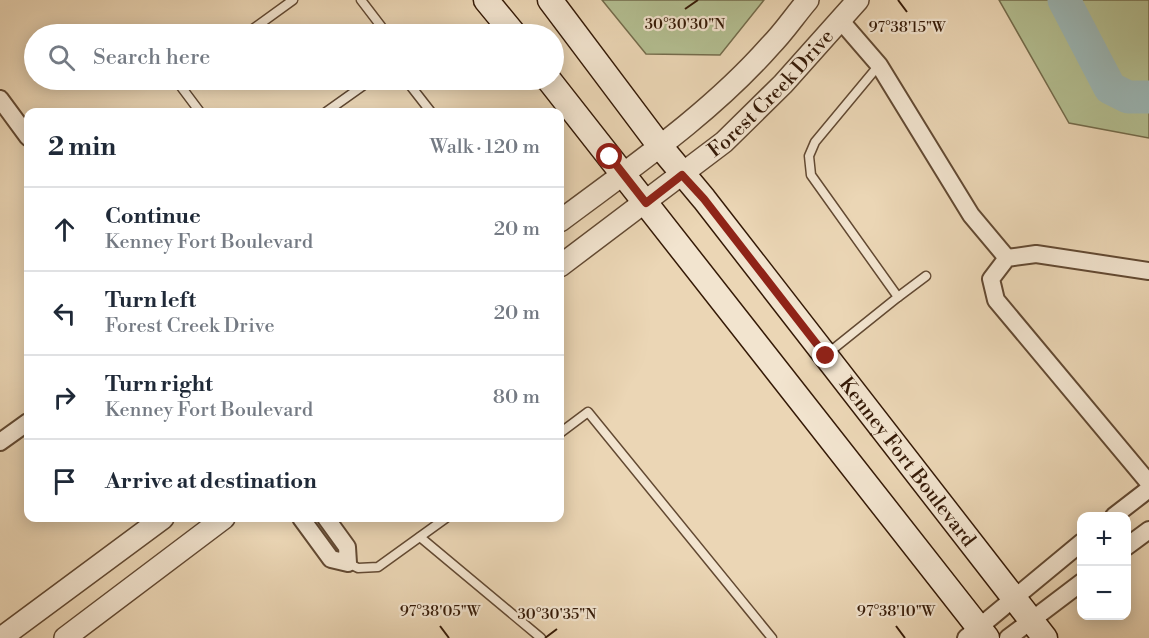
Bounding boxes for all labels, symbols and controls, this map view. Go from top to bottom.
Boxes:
text: 30°30'30"N [645,15,725,34]
text: 97°38'15"W [868,18,946,37]
search box [24,24,564,90]
street label: Forest Creek Drive [703,25,840,164]
icon: search [45,41,78,74]
text: Search here [93,44,210,71]
text: 2 min [48,131,116,163]
text: Walk · 120 m [430,135,540,160]
route start [596,143,622,169]
text: Continue [105,203,201,230]
icon: ahead [48,213,81,246]
text: 20 m [494,217,540,242]
text: Kenney Fort Boulevard [105,230,313,255]
text: Turn left [105,287,196,314]
icon: left [48,297,81,330]
text: 20 m [494,301,540,326]
text: Forest Creek Drive [105,314,275,339]
route end [812,342,838,368]
text: Turn right [105,371,213,398]
street label: Kenney Fort Boulevard [833,372,981,553]
icon: right [48,381,81,414]
text: 80 m [493,385,540,410]
text: Kenney Fort Boulevard [105,398,313,423]
icon: arrive [48,465,81,498]
text: Arrive at destination [105,468,317,495]
map controls [1077,512,1131,620]
button: + [1077,512,1131,566]
button: − [1077,566,1131,620]
text: 97°38'05"W [400,602,481,621]
text: 97°38'10"W [857,602,936,621]
text: 30°30'35"N [518,605,596,624]

